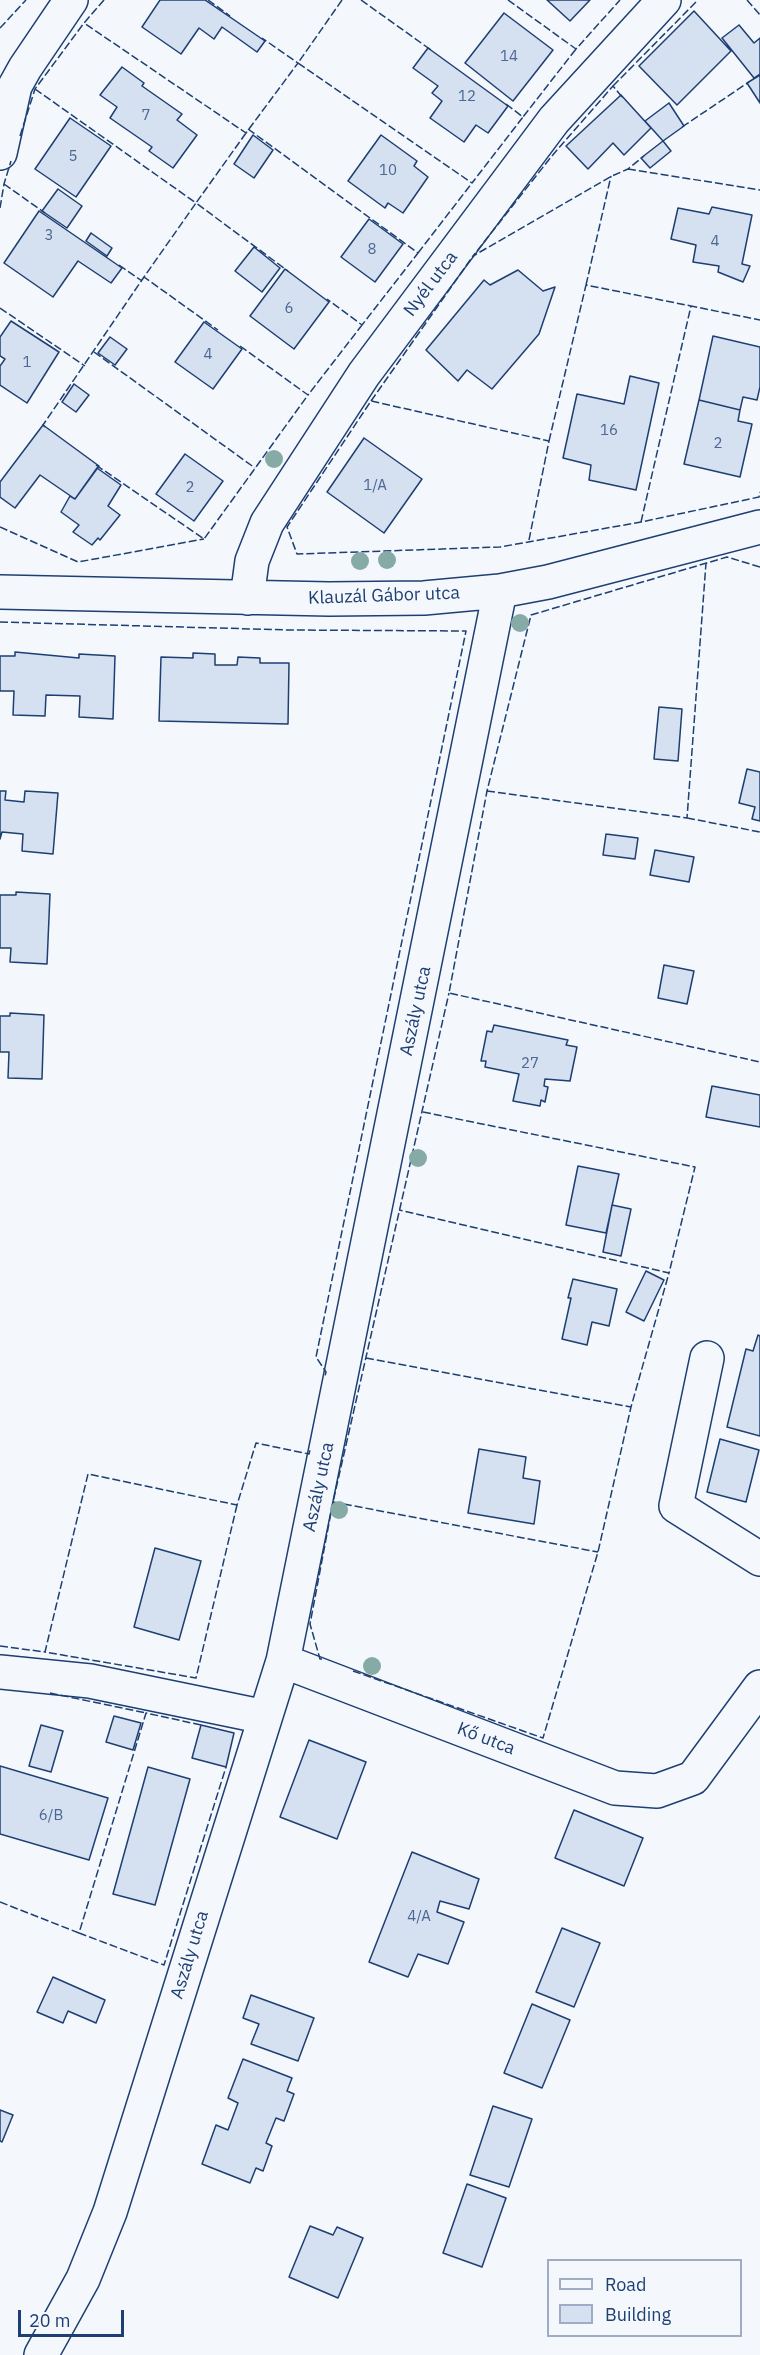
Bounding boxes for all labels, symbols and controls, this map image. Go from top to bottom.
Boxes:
house number: 14 [500,48,518,66]
house number: 12 [458,88,476,106]
house number: 7 [142,107,150,125]
house number: 5 [69,148,77,166]
house number: 10 [379,162,397,180]
house number: 3 [45,227,53,245]
house number: 4 [711,233,719,251]
house number: 8 [368,241,376,259]
street label: Nyél utca [400,247,462,321]
house number: 6 [285,300,293,318]
house number: 4 [204,346,212,364]
house number: 1 [23,354,31,372]
house number: 16 [600,422,618,440]
house number: 2 [714,435,722,453]
house number: 1/A [363,477,387,495]
house number: 2 [186,479,194,497]
street label: Klauzál Gábor utca [308,583,460,609]
street label: Aszály utca [396,964,436,1058]
house number: 27 [521,1055,539,1073]
street label: Aszály utca [299,1440,339,1534]
street label: Kő utca [454,1718,518,1760]
house number: 6/B [39,1807,63,1825]
street label: Aszály utca [166,1908,214,2002]
house number: 4/A [407,1908,431,1926]
legend [547,2259,742,2337]
text: Road [605,2273,646,2296]
scale bar [21,2298,128,2336]
text: Building [605,2303,671,2326]
text: 20 m [29,2309,71,2332]

